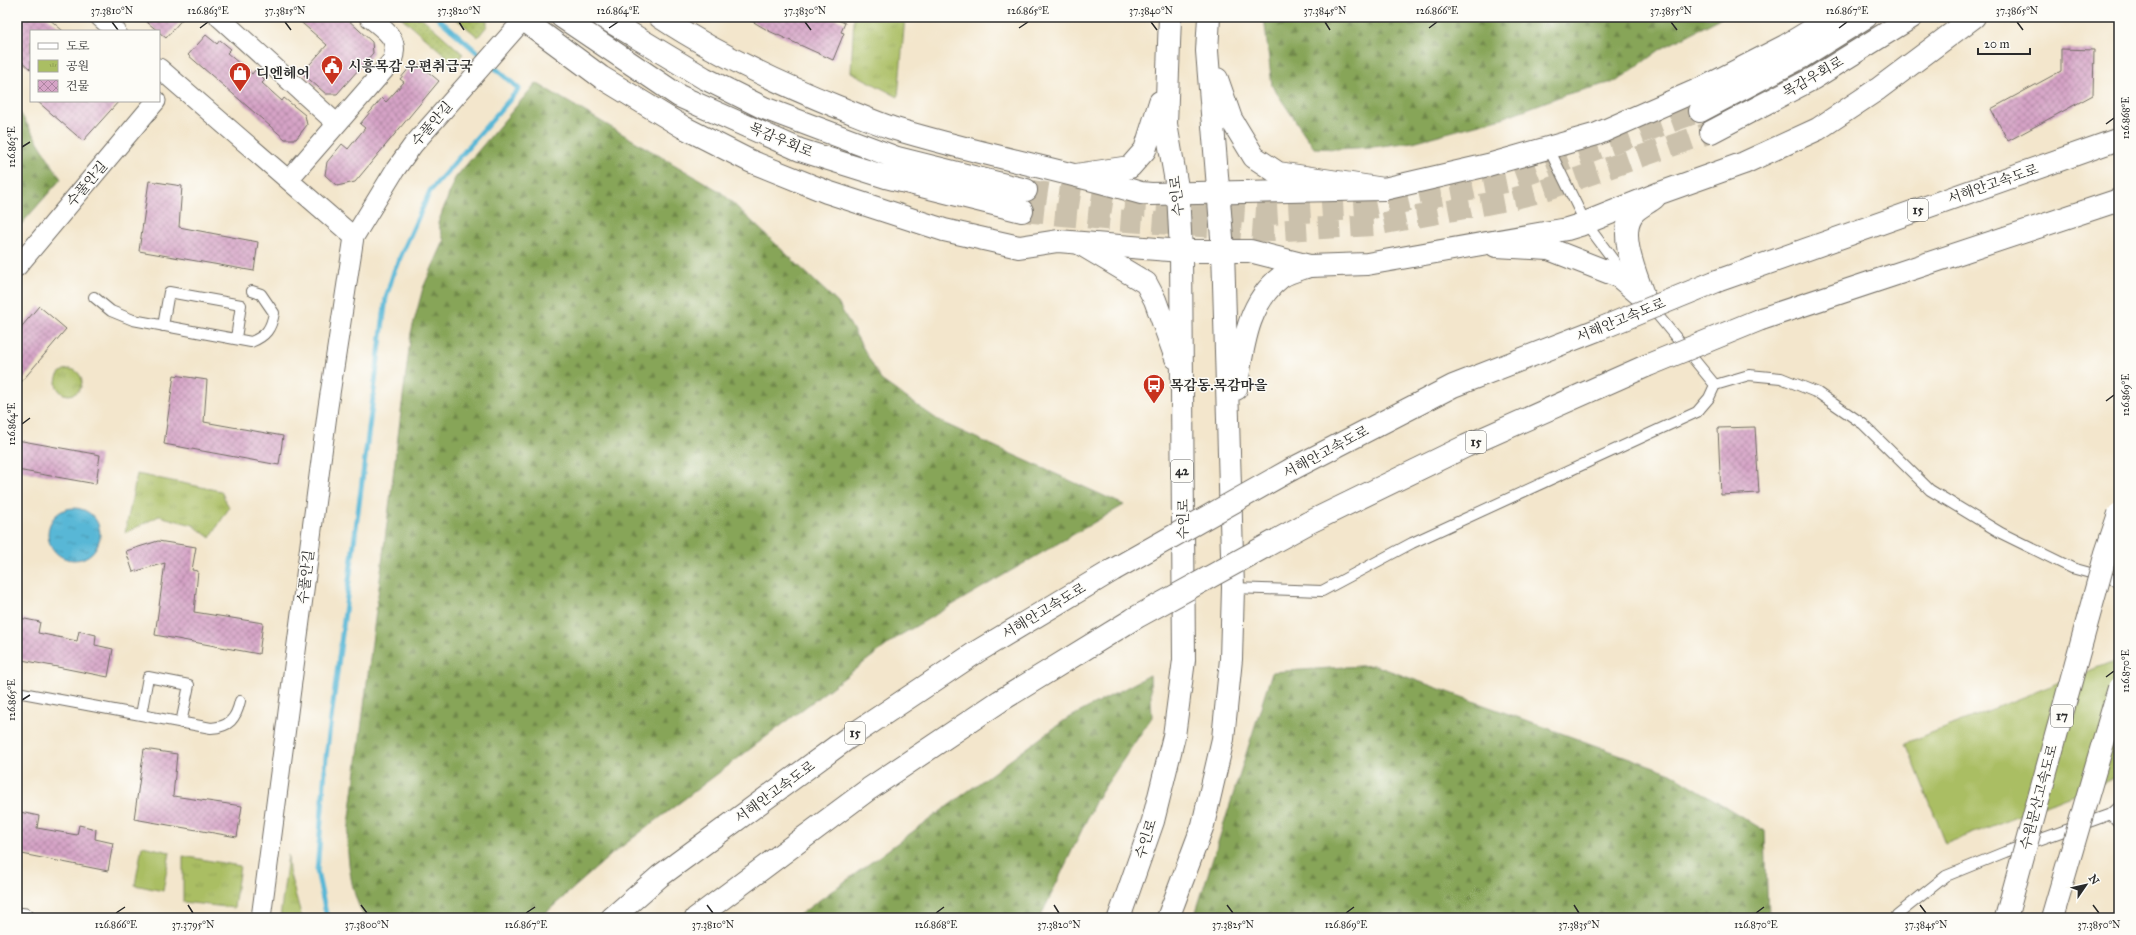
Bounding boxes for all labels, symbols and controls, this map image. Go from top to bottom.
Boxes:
text: 37.3810°N [91,5,134,17]
text: 126.863°E [187,5,229,17]
text: 37.3815°N [264,5,306,17]
text: 37.3820°N [437,5,481,17]
text: 126.864°E [597,5,639,17]
text: 37.3830°N [784,5,827,17]
text: 126.865°E [1007,5,1049,17]
text: 37.3840°N [1129,5,1174,17]
text: 37.3845°N [1304,5,1347,17]
text: 126.866°E [1416,5,1458,17]
text: 37.3855°N [1650,5,1693,17]
text: 126.867°E [1826,5,1868,17]
text: 37.3865°N [1996,5,2039,17]
legend [30,30,160,102]
scale bar [1978,30,2030,56]
text: 20 m [1984,37,2010,51]
text: 도로 [66,39,90,53]
street label: 목감우회로 [1779,52,1847,101]
public building icon: 시흥목감 우편취급국 [319,53,345,86]
place label: 시흥목감 우편취급국 [348,58,473,75]
text: 공원 [66,59,89,73]
shop icon: 디엔헤어 [227,60,253,93]
place label: 디엔헤어 [256,65,310,82]
text: 건물 [66,79,90,93]
text: 126.868°E [2120,97,2132,139]
street label: 수풀안길 [408,98,456,150]
street label: 목감우회로 [747,119,816,161]
text: 126.863°E [6,126,18,168]
street label: 수풀안길 [63,158,111,210]
street label: 서해안고속도로 [1945,160,2041,207]
street label: 수인로 [1166,174,1188,217]
road number: 15 [1908,199,1928,221]
street label: 서해안고속도로 [1574,294,1669,346]
bus stop icon: 목감동.목감마을 [1141,372,1167,405]
text: 126.869°E [2120,374,2132,416]
place label: 목감동.목감마을 [1170,377,1268,394]
text: 126.864°E [6,403,18,445]
street label: 서해안고속도로 [1280,422,1372,482]
road number: 15 [1466,431,1486,453]
road number: 42 [1171,460,1193,482]
street label: 수인로 [1175,498,1192,539]
street label: 수풀안길 [294,549,318,605]
street label: 서해안고속도로 [999,579,1089,643]
text: 126.870°E [2120,649,2132,693]
text: 126.865°E [6,679,18,721]
road number: 17 [2051,705,2073,727]
road number: 15 [845,722,865,744]
street label: 수원문산고속도로 [2017,742,2061,851]
street label: 서해안고속도로 [732,757,819,827]
street label: 수인로 [1132,817,1160,861]
north arrow [2066,865,2106,905]
text: N [2086,872,2102,888]
text: 126.866°E [95,919,137,931]
text: 37.3795°N [172,919,215,931]
text: 37.3800°N [345,919,390,931]
text: 126.867°E [505,919,547,931]
text: 37.3810°N [692,919,735,931]
text: 126.868°E [915,919,957,931]
text: 37.3820°N [1037,919,1081,931]
text: 37.3825°N [1212,919,1255,931]
text: 126.869°E [1325,919,1367,931]
text: 37.3835°N [1558,919,1600,931]
text: 126.870°E [1734,919,1778,931]
text: 37.3845°N [1905,919,1948,931]
text: 37.3850°N [2077,919,2121,931]

